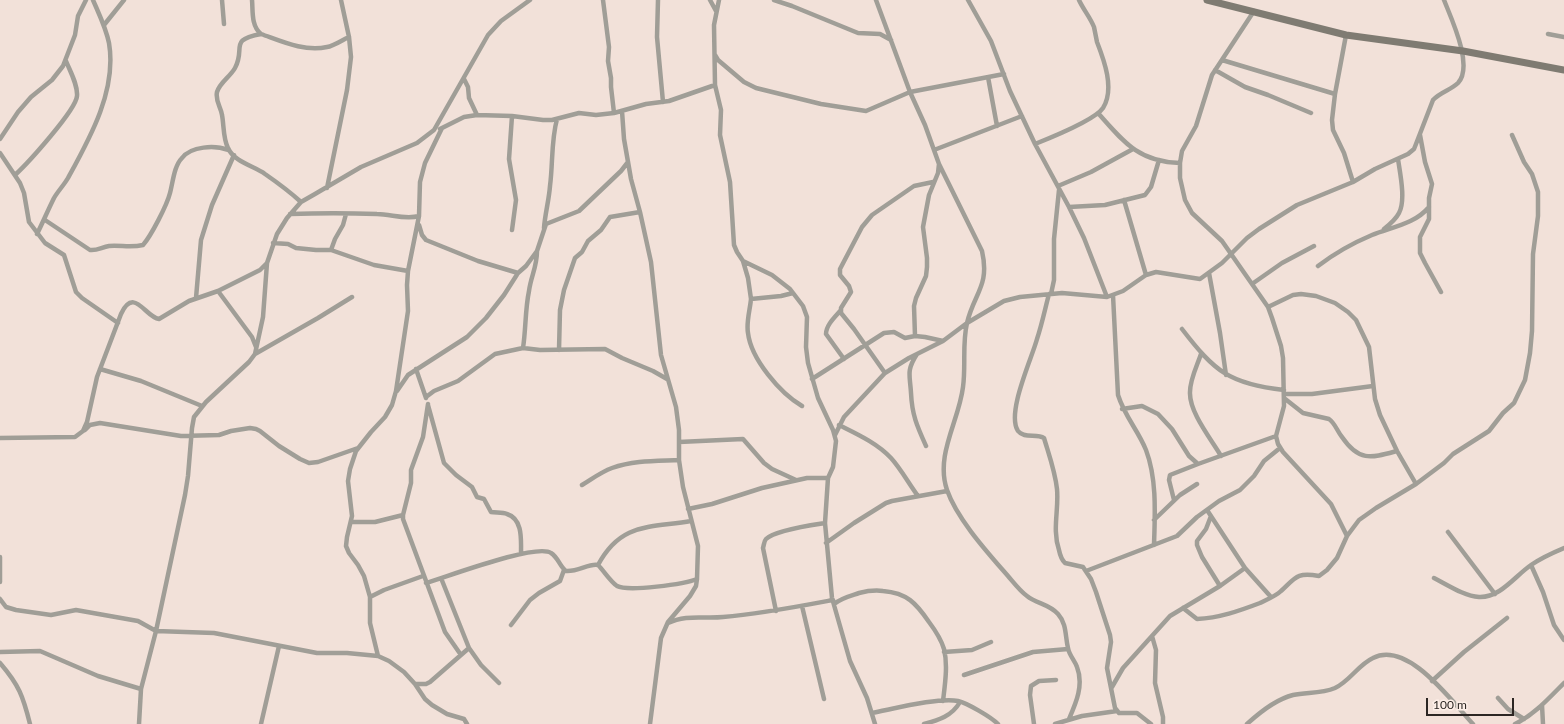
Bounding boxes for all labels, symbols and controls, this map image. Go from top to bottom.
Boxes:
scale bar [1428,690,1516,716]
text: 100 m [1433,697,1467,712]

